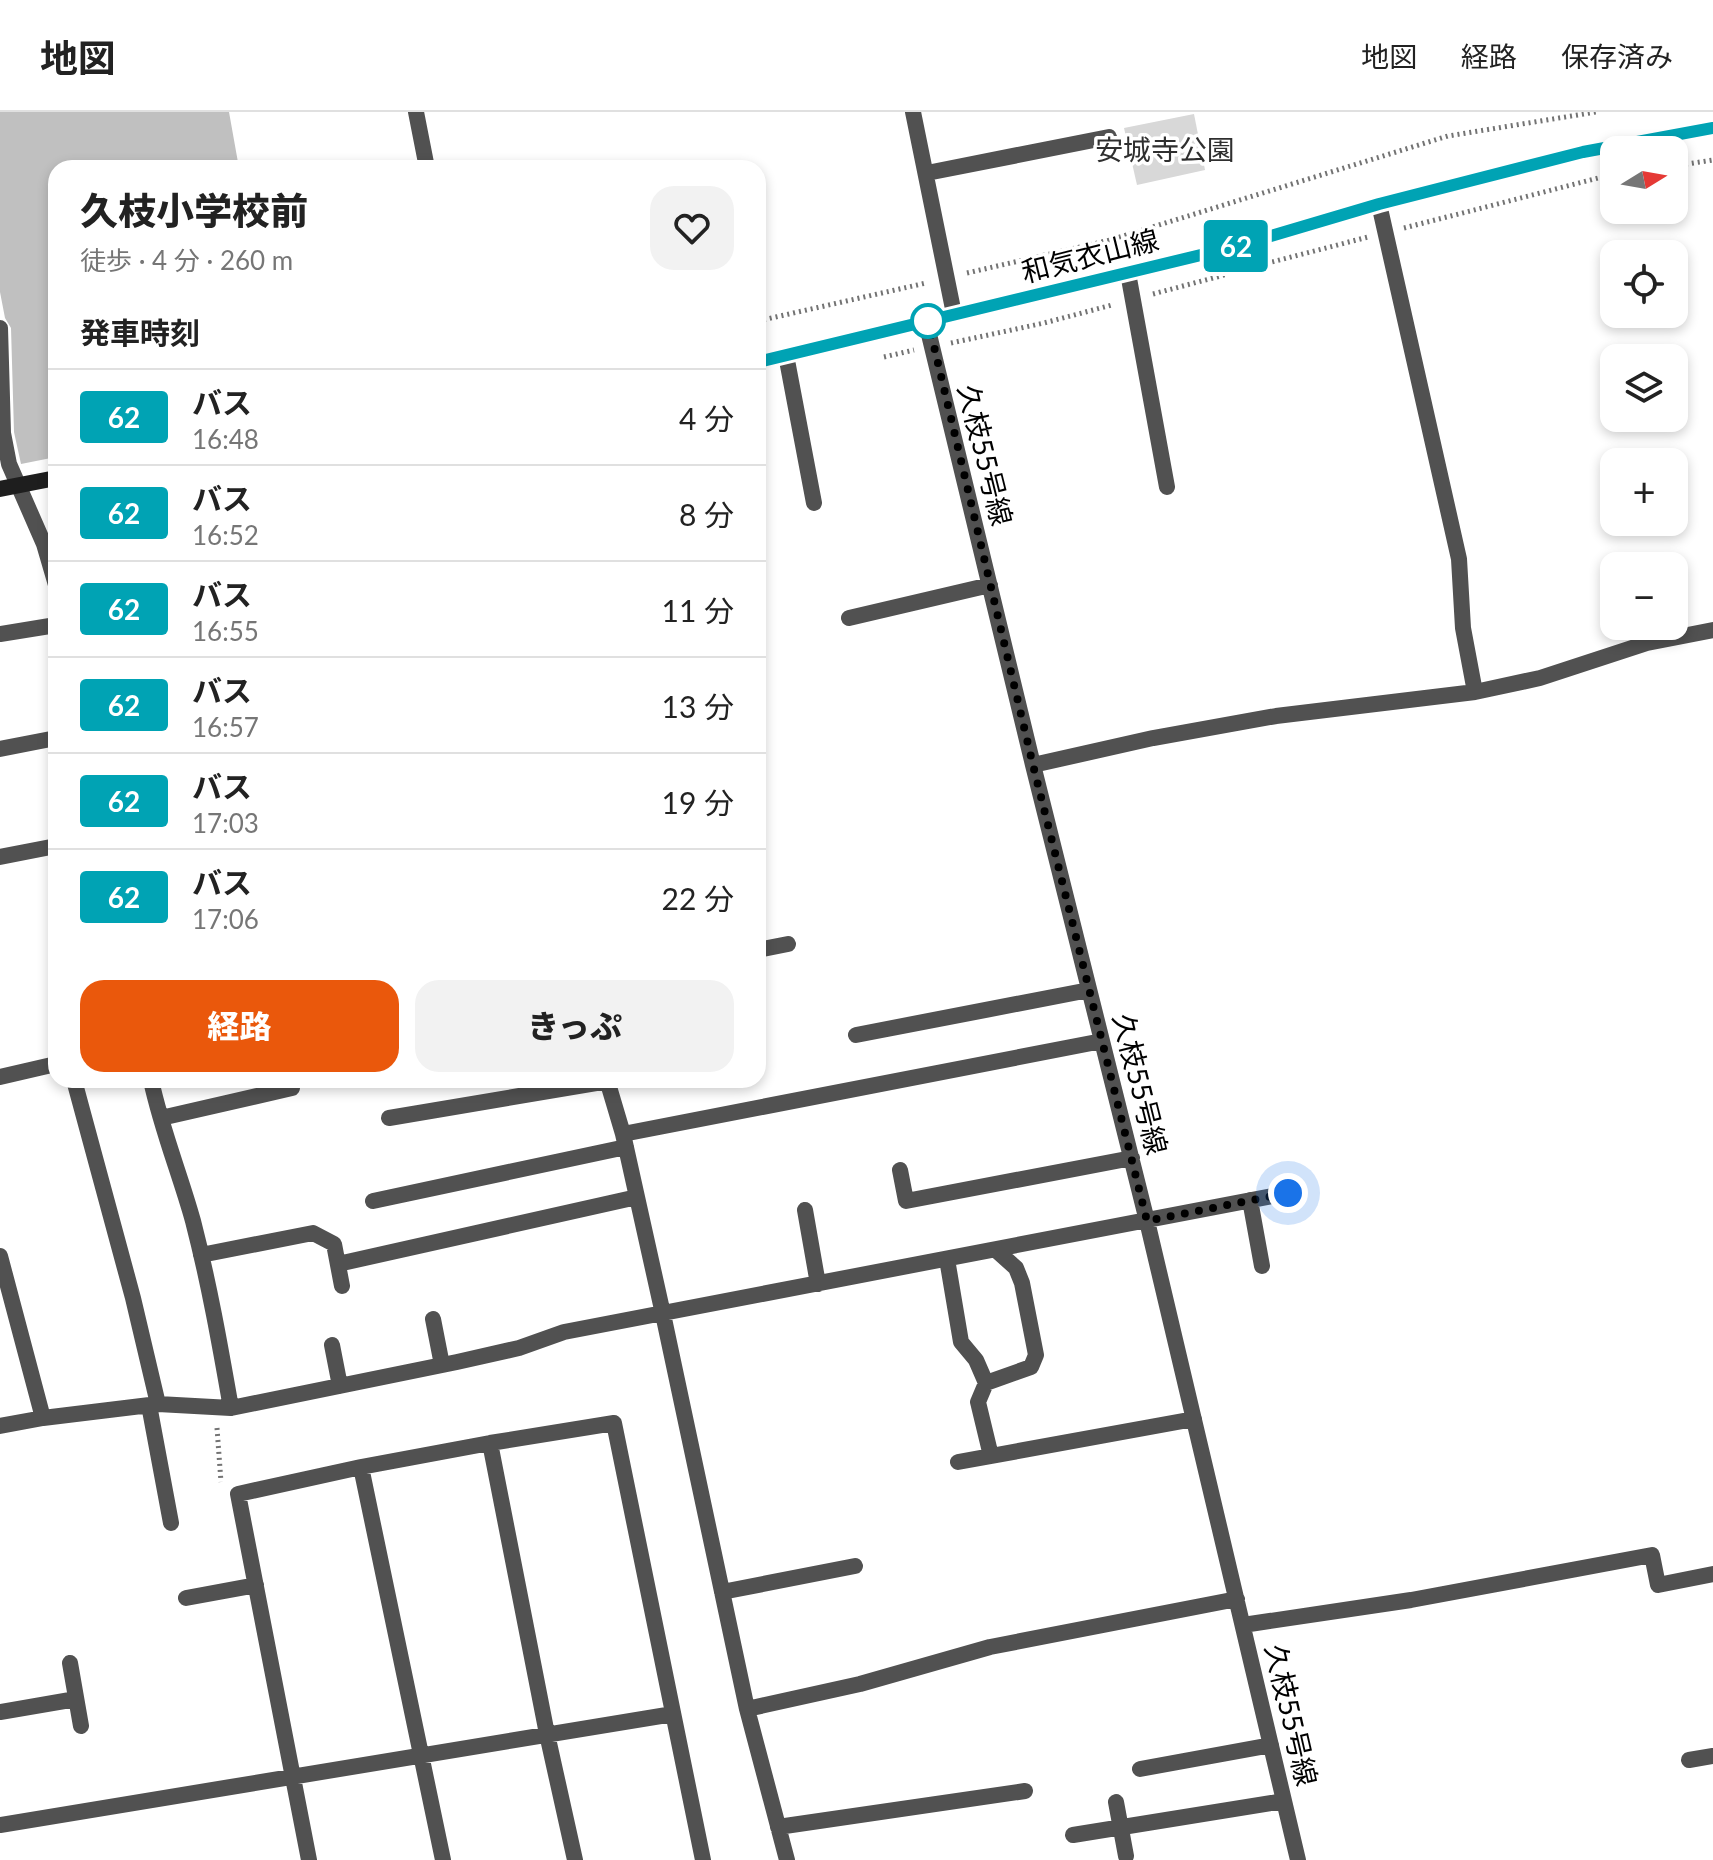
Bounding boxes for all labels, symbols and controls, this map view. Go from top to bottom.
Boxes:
text: 地図 [40,34,116,80]
text: 地図 [1361,39,1417,73]
text: 経路 [1461,39,1517,73]
text: 保存済み [1561,39,1673,73]
park label: 安城寺公園 [1095,132,1235,166]
north arrow [1600,136,1688,224]
map controls [1600,136,1688,640]
button: heart [650,186,734,270]
text: 久枝小学校前 [80,187,308,233]
line badge: 62 [1200,220,1272,272]
street label: 和気衣山線 [1018,222,1162,288]
text: 62 [1220,229,1252,263]
button: locate [1600,240,1688,328]
text: 徒歩 · 4 分 · 260 m [80,244,293,276]
unlabelled marker [911,304,945,338]
text: 発車時刻 [80,314,200,350]
button: layers [1600,344,1688,432]
street label: 久枝55号線 [952,381,1020,529]
text: バス [192,384,252,420]
text: 62 [108,400,140,434]
text: 4 分 [679,400,734,436]
text: 16:48 [192,423,259,455]
button: + [1600,448,1688,536]
text: バス [192,480,252,516]
text: 62 [108,496,140,530]
text: 8 分 [679,496,734,532]
text: 16:52 [192,519,259,551]
button: − [1600,552,1688,640]
text: バス [192,576,252,612]
text: 62 [108,592,140,626]
text: 11 分 [662,592,734,628]
text: 16:55 [192,615,259,647]
text: バス [192,672,252,708]
text: 62 [108,688,140,722]
text: 13 分 [662,688,734,724]
text: 16:57 [192,711,259,743]
text: バス [192,768,252,804]
text: 62 [108,784,140,818]
text: 19 分 [662,784,734,820]
text: 17:03 [192,807,259,839]
text: バス [192,864,252,900]
text: 62 [108,880,140,914]
text: 22 分 [662,880,734,916]
text: 17:06 [192,903,259,935]
button: 経路 [80,980,399,1072]
button: きっぷ [415,980,734,1072]
street label: 久枝55号線 [1107,1010,1175,1158]
your location [1268,1173,1308,1213]
street label: 久枝55号線 [1259,1641,1325,1789]

